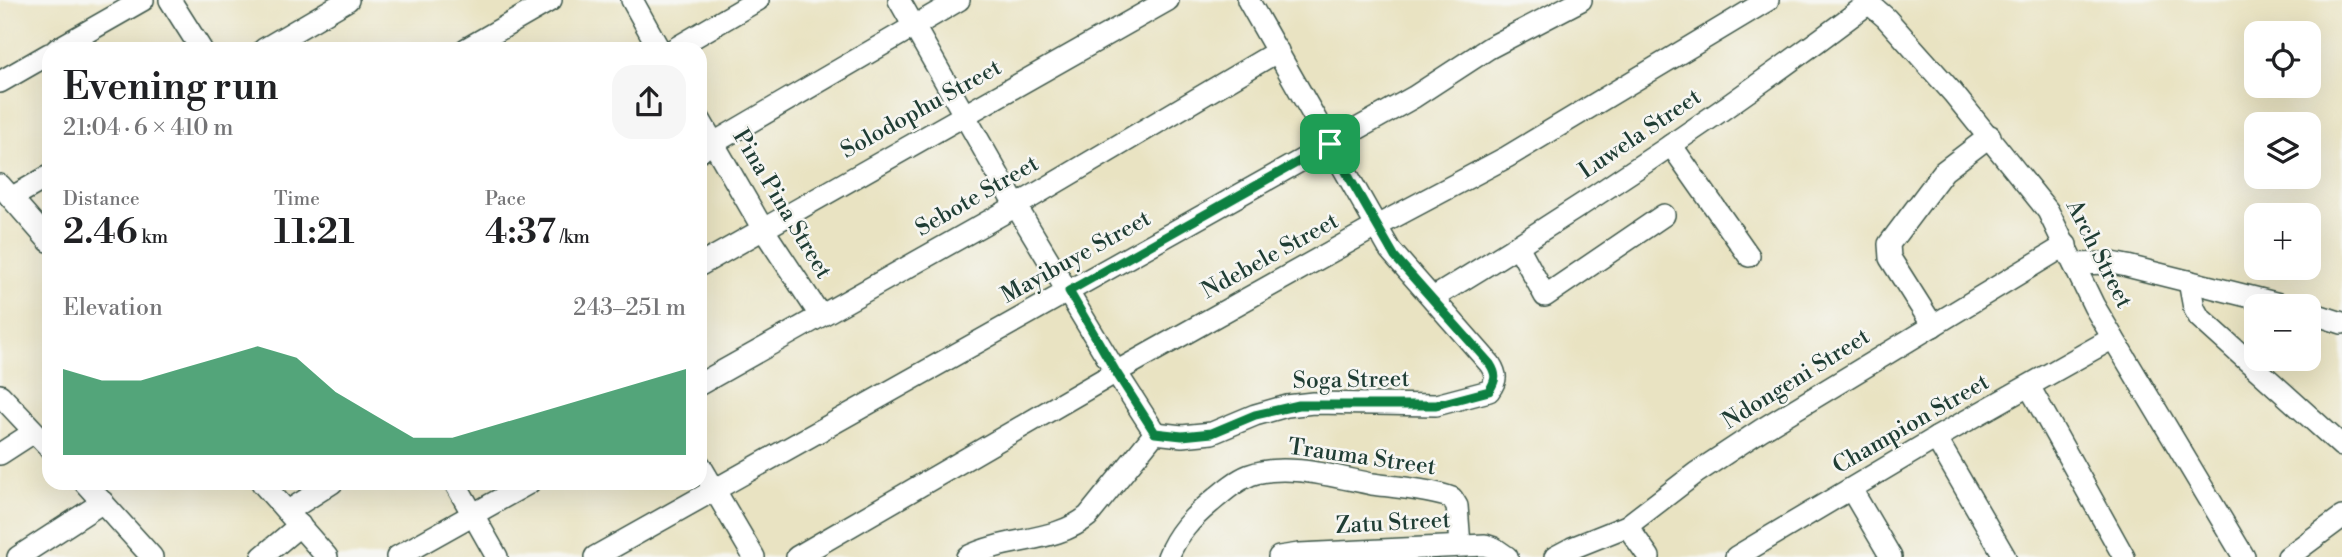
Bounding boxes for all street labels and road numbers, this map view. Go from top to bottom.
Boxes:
street label: Solodophu Street [836,53,1006,165]
street label: Luwela Street [1574,83,1706,185]
street label: Pina Pina Street [726,124,838,284]
street label: Sebote Street [910,150,1044,242]
street label: Arch Street [2059,194,2138,313]
street label: Mayibuye Street [996,204,1156,310]
street label: Ndebele Street [1197,207,1343,305]
street label: Ndongeni Street [1717,322,1875,436]
street label: Soga Street [1292,365,1410,395]
street label: Champion Street [1828,368,1994,480]
street label: Trauma Street [1286,433,1438,481]
street label: Zatu Street [1335,506,1451,540]

